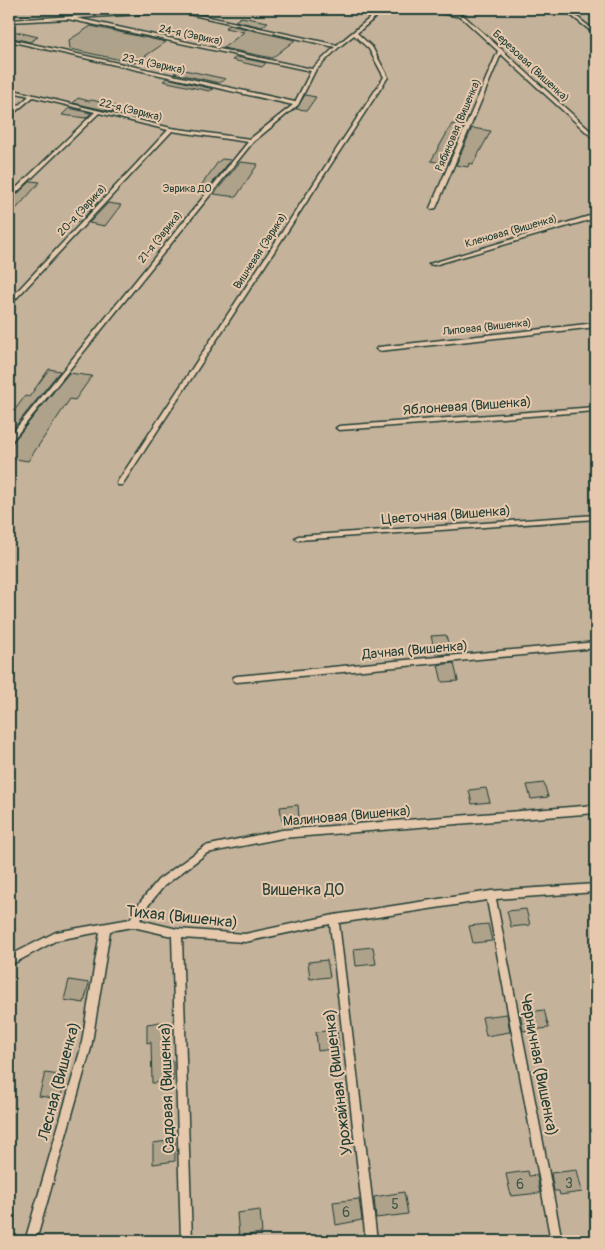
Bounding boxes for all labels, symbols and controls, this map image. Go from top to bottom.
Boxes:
street label: 24-я (Эврика) [158,22,224,48]
street label: Березовая (Вишенка) [490,27,572,105]
street label: 23-я (Эврика) [121,51,187,77]
street label: Рябиновая (Вишенка) [433,77,483,173]
street label: 22-я (Эврика) [98,96,164,124]
street label: 20-я (Эврика) [55,181,109,239]
park label: Эврика ДО [163,182,211,195]
street label: 21-я (Эврика) [135,208,185,266]
street label: Вишневая (Эврика) [231,210,289,292]
street label: Кленовая (Вишенка) [464,212,558,250]
street label: Липовая (Вишенка) [441,316,532,338]
street label: Яблоневая (Вишенка) [402,393,532,419]
street label: Цветочная (Вишенка) [381,502,511,528]
street label: Дачная (Вишенка) [360,637,469,663]
street label: Малиновая (Вишенка) [282,802,412,830]
park label: Вишенка ДО [262,880,344,900]
street label: Тихая (Вишенка) [125,901,239,933]
street label: Черничная (Вишенка) [515,992,563,1138]
street label: Урожайная (Вишенка) [319,1008,357,1156]
street label: Лесная (Вишенка) [33,1020,84,1143]
street label: Садовая (Вишенка) [155,1022,179,1154]
house number: 3 [565,1175,573,1192]
house number: 6 [516,1176,524,1193]
house number: 5 [391,1196,399,1213]
house number: 6 [342,1204,350,1221]

